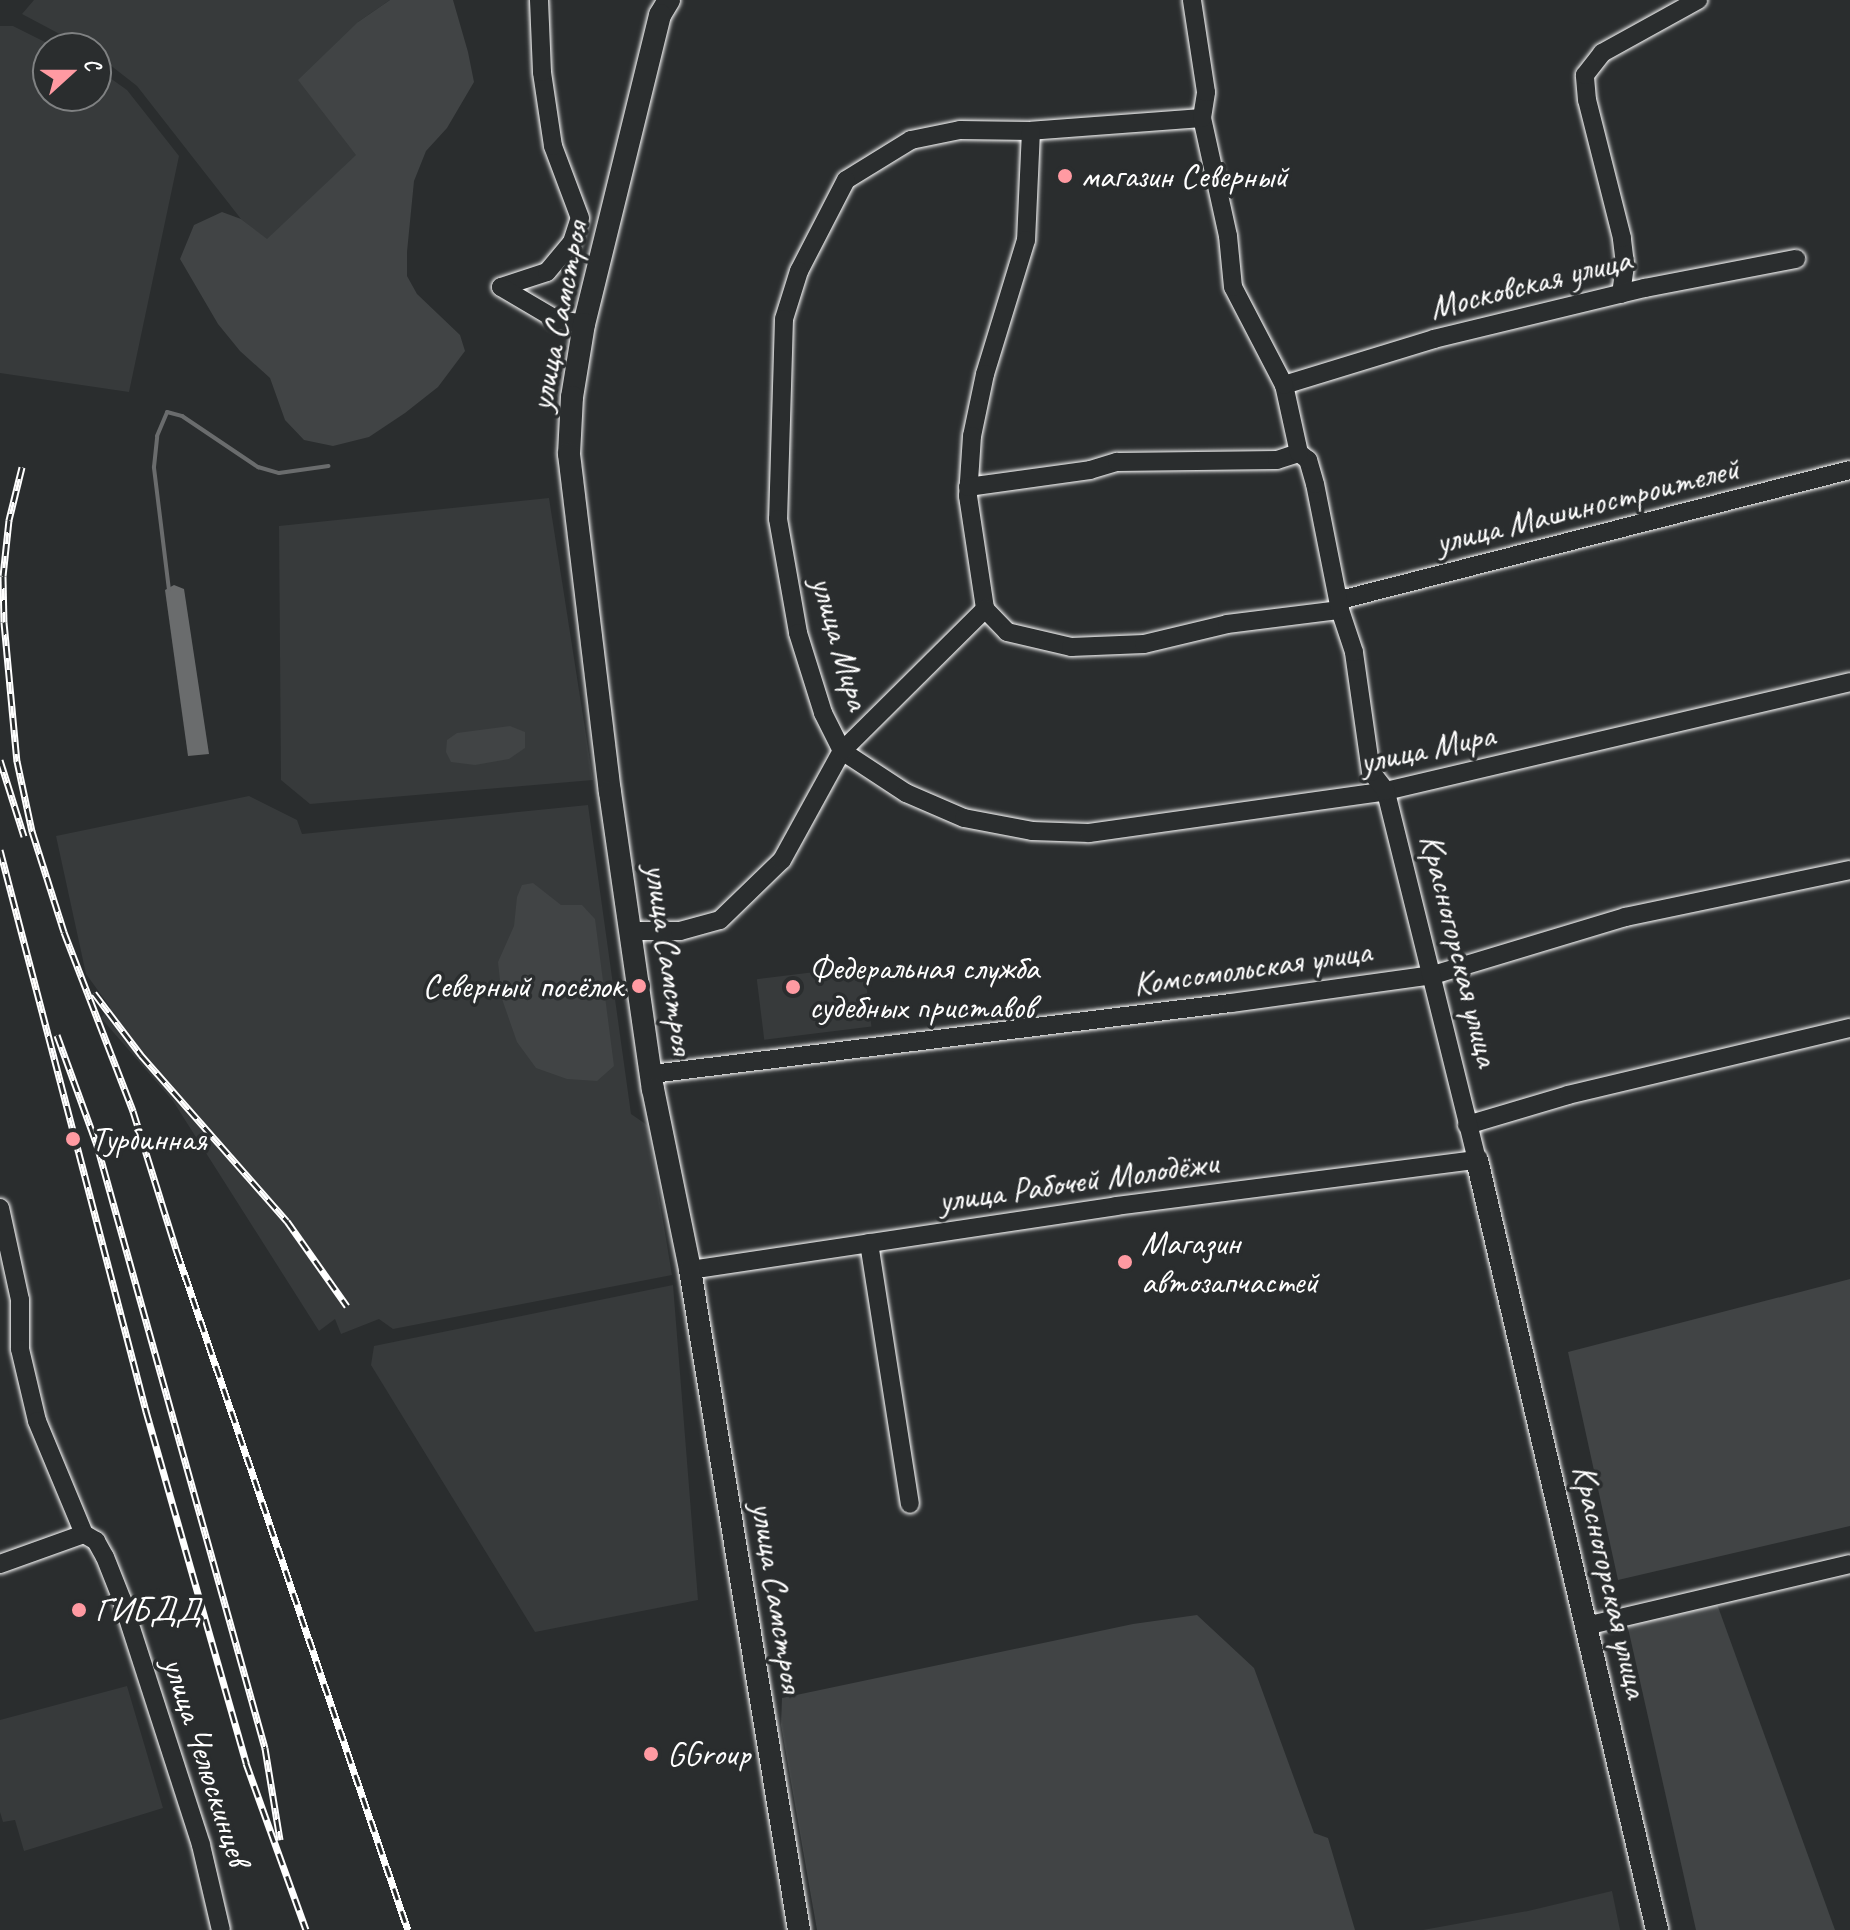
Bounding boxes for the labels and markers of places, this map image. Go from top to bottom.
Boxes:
place label: магазин Северный [1081,156,1288,196]
marker: магазин Северный [1056,167,1074,185]
place label: Федеральная служба судебных приставов [809,947,1034,1026]
place label: Северный посёлок [423,966,623,1006]
marker: Северный посёлок [630,977,648,995]
marker: Федеральная служба судебных приставов [784,978,802,996]
place label: Турбинная [91,1119,207,1159]
marker: Турбинная [62,1128,84,1150]
place label: Магазин автозапчастей [1141,1222,1318,1302]
marker: Магазин автозапчастей [1116,1253,1134,1271]
place label: ГИБДД [95,1590,200,1630]
marker: ГИБДД [70,1601,88,1619]
place label: GGroup [667,1734,750,1774]
marker: GGroup [642,1745,660,1763]

